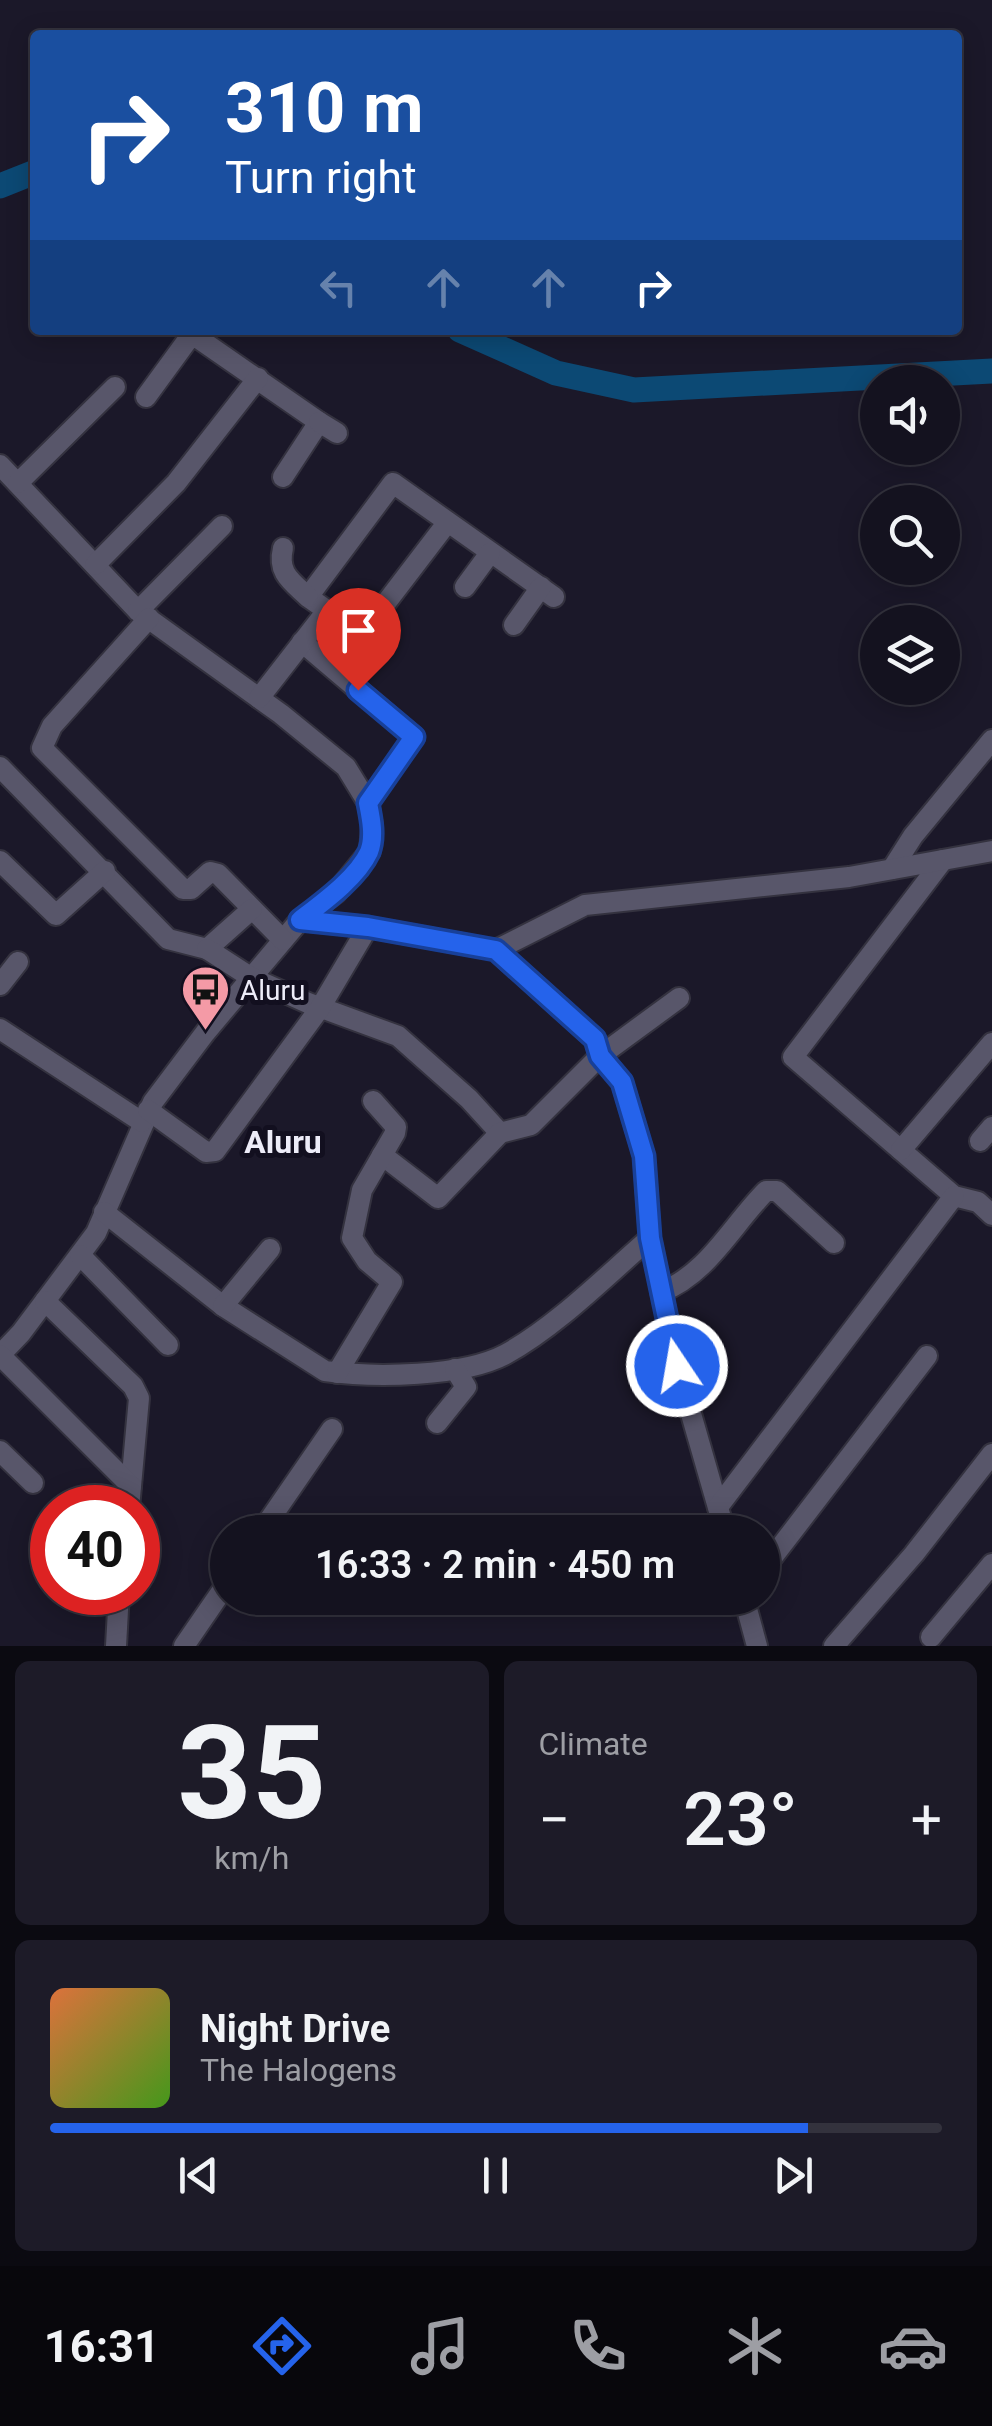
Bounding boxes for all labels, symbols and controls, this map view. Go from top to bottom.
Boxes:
text: 310 m [225,67,424,149]
icon: right [60,70,190,200]
text: Turn right [225,151,417,204]
icon: left [311,260,366,315]
icon: ahead [416,260,471,315]
icon: ahead [521,260,576,315]
icon: right [626,260,681,315]
map controls [860,365,960,705]
button: sound [860,365,960,465]
button: search [860,485,960,585]
pin [316,588,401,691]
icon: arrive [331,603,386,658]
button: layers [860,605,960,705]
bus stop icon: Aluru [179,964,231,1032]
place label: Aluru [240,974,305,1007]
district label: Aluru [244,1123,322,1161]
position arrow [625,1314,729,1418]
speed limit sign: 40 [30,1485,160,1615]
text: 16:33 · 2 min · 450 m [315,1543,675,1587]
text: 35 [177,1697,326,1850]
text: Climate [539,1725,648,1763]
text: 23° [683,1775,798,1863]
text: − [539,1788,570,1852]
text: + [911,1788,942,1852]
text: km/h [214,1839,289,1877]
text: Night Drive [200,2007,390,2051]
text: The Halogens [200,2051,397,2089]
icon: previous [171,2148,226,2203]
icon: pause [468,2148,523,2203]
icon: next [766,2148,821,2203]
icon: directions [247,2311,317,2381]
icon: music [405,2311,475,2381]
icon: phone [563,2311,633,2381]
icon: climate [720,2311,790,2381]
icon: car [878,2311,948,2381]
text: 16:31 [44,2320,160,2373]

